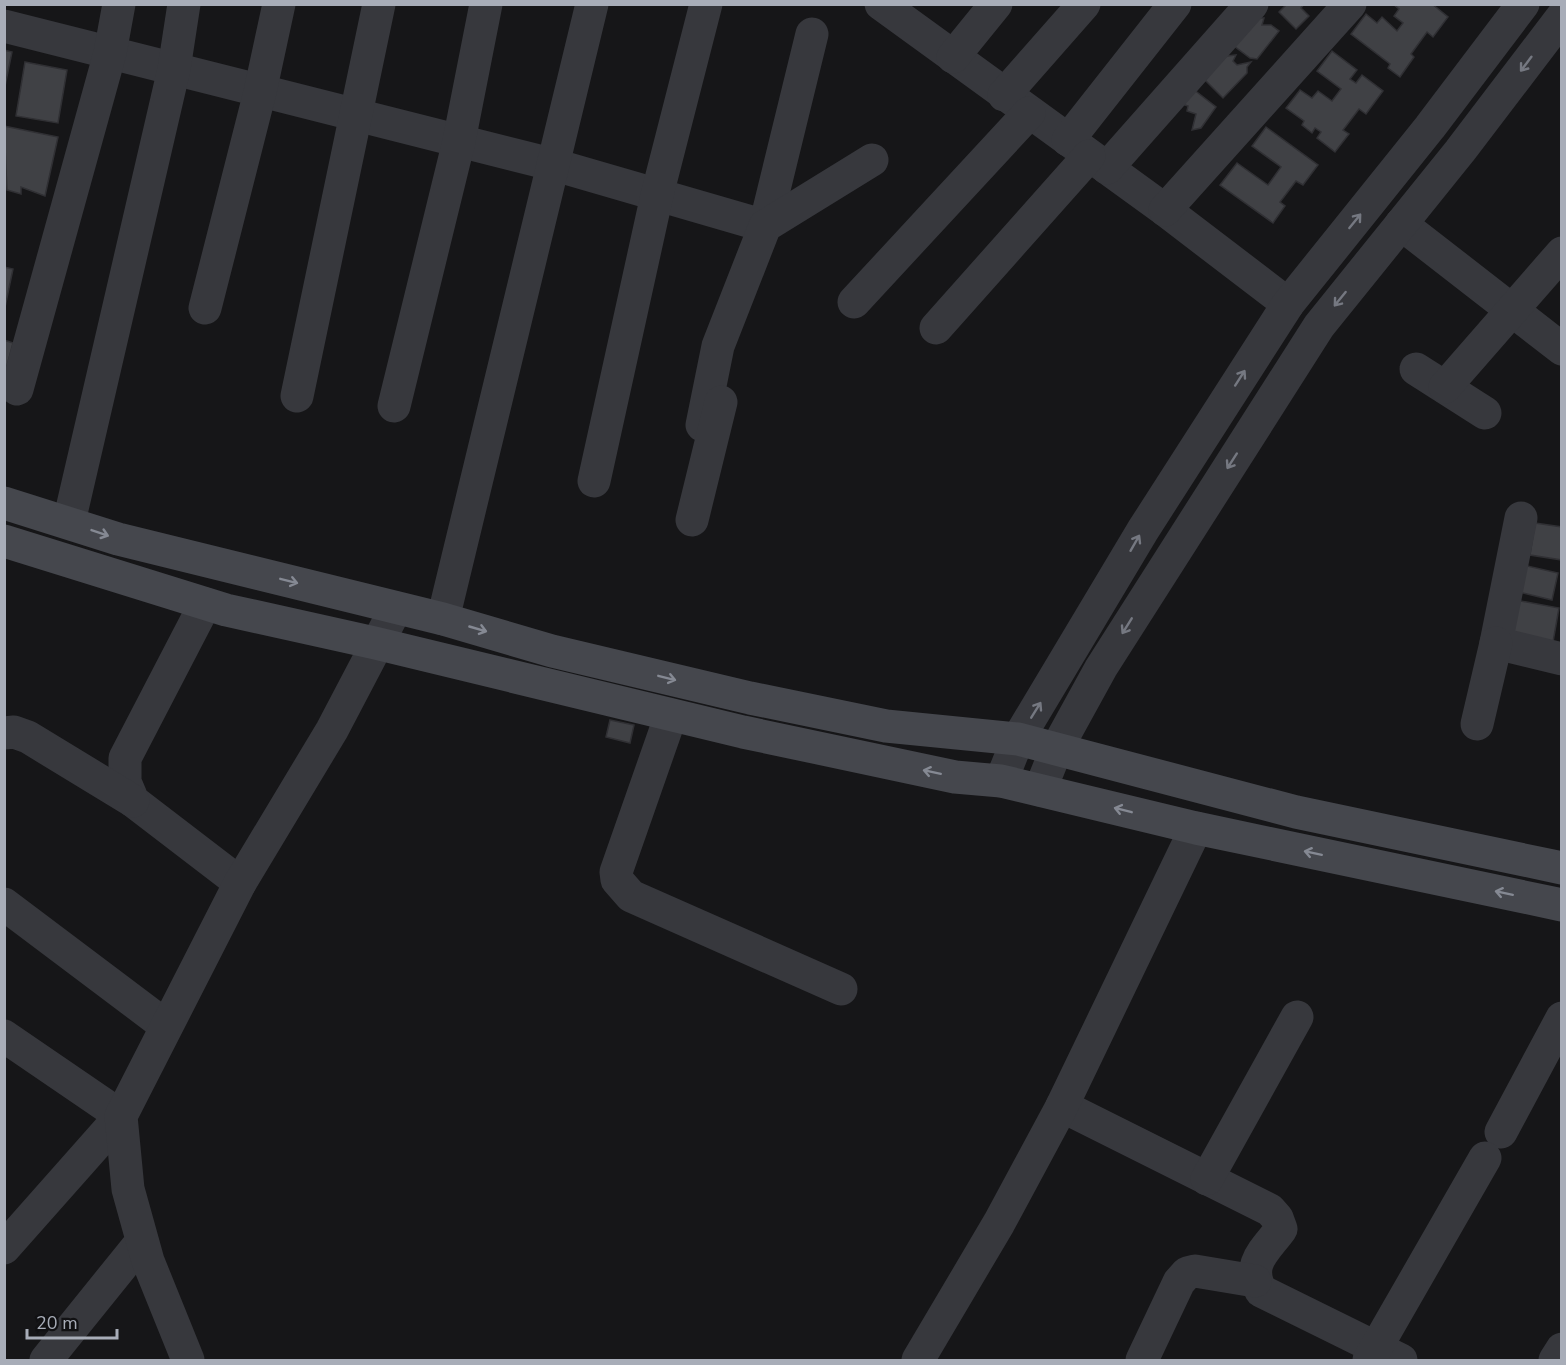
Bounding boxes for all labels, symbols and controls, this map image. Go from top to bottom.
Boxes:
one-way arrow [1520,55,1532,71]
one-way arrow [1348,213,1361,229]
one-way arrow [1334,291,1347,307]
one-way arrow [1234,370,1246,387]
one-way arrow [1226,452,1238,469]
one-way arrow [90,528,109,539]
one-way arrow [1130,535,1142,552]
one-way arrow [280,575,299,587]
one-way arrow [1121,617,1133,634]
one-way arrow [468,624,487,636]
one-way arrow [657,672,676,684]
one-way arrow [1030,702,1042,719]
one-way arrow [923,766,942,778]
one-way arrow [1114,804,1133,816]
one-way arrow [1304,847,1324,858]
one-way arrow [1495,887,1515,898]
scale bar [27,1302,117,1340]
text: 20 m [36,1311,78,1335]

